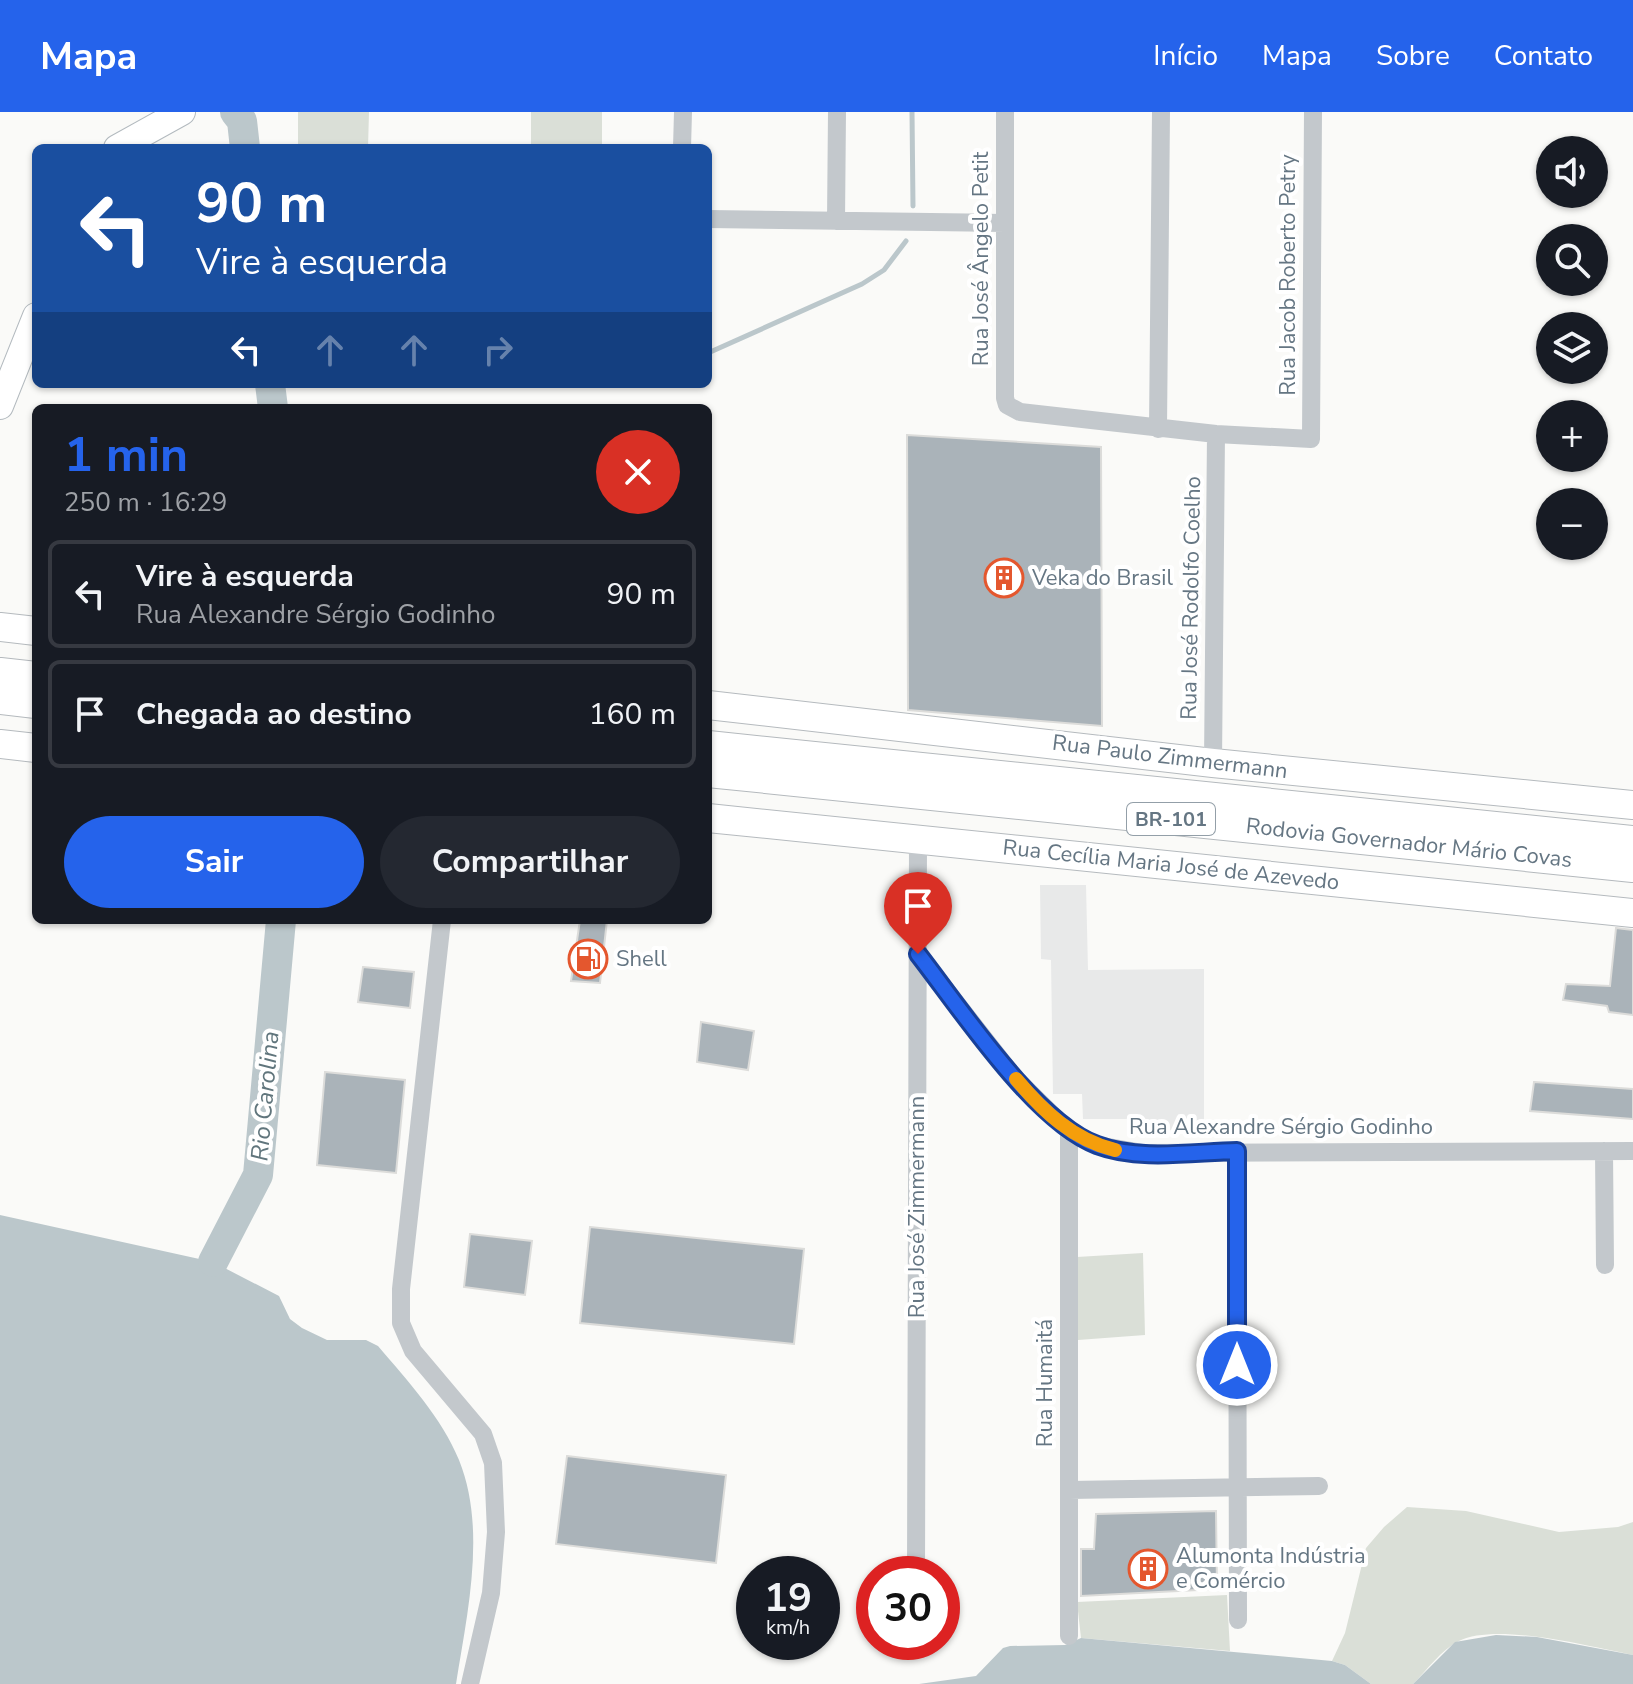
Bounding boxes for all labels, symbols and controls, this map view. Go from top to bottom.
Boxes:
text: Mapa [40,31,137,82]
text: Início [1153,37,1218,75]
text: Mapa [1262,37,1332,75]
text: Sobre [1376,37,1450,75]
text: Contato [1494,37,1593,75]
map controls [1536,136,1608,560]
button: sound [1536,136,1608,208]
street label: Rua José Ângelo Petit [966,151,996,366]
street label: Rua Jacob Roberto Petry [1273,153,1303,396]
text: 90 m [196,165,327,242]
icon: left [64,176,168,280]
button: search [1536,224,1608,296]
text: Vire à esquerda [196,238,448,287]
button: layers [1536,312,1608,384]
icon: left [224,328,268,372]
icon: ahead [308,328,352,372]
icon: ahead [392,328,436,372]
icon: right [476,328,520,372]
button: + [1536,400,1608,472]
text: 1 min [64,422,188,488]
button: close [596,430,680,514]
street label: Rua José Rodolfo Coelho [1174,476,1208,720]
text: 250 m · 16:29 [64,485,227,520]
button: − [1536,488,1608,560]
text: Vire à esquerda [136,556,354,597]
building icon: Veka do Brasil [983,557,1025,599]
place label: Veka do Brasil [1031,563,1173,593]
icon: left [68,572,112,616]
text: 90 m [607,574,676,615]
text: Rua Alexandre Sérgio Godinho [136,597,495,632]
icon: arrive [68,692,112,736]
text: Chegada ao destino [136,694,412,735]
text: 160 m [589,694,676,735]
street label: Rua Paulo Zimmermann [1051,728,1289,786]
road number: BR-101 [1127,803,1215,835]
street label: Rodovia Governador Mário Covas [1244,811,1574,875]
button: Sair [64,816,364,908]
button: Compartilhar [380,816,680,908]
street label: Rua Cecília Maria José de Azevedo [1001,832,1341,898]
pin [884,872,952,954]
icon: arrive [896,884,940,928]
fuel station icon: Shell [567,938,609,980]
place label: Shell [616,944,667,974]
water label: Rio Carolina [243,1030,287,1162]
street label: Rua José Zimmermann [902,1096,932,1318]
street label: Rua Alexandre Sérgio Godinho [1129,1112,1433,1142]
street label: Rua Humaitá [1030,1319,1060,1447]
position arrow [1195,1323,1279,1407]
place label: Alumonta Indústria e Comércio [1176,1541,1366,1596]
building icon: Alumonta Indústria e Comércio [1127,1548,1169,1590]
speed limit sign: 30 [856,1556,960,1660]
text: 19 [764,1571,812,1625]
text: km/h [766,1614,810,1641]

